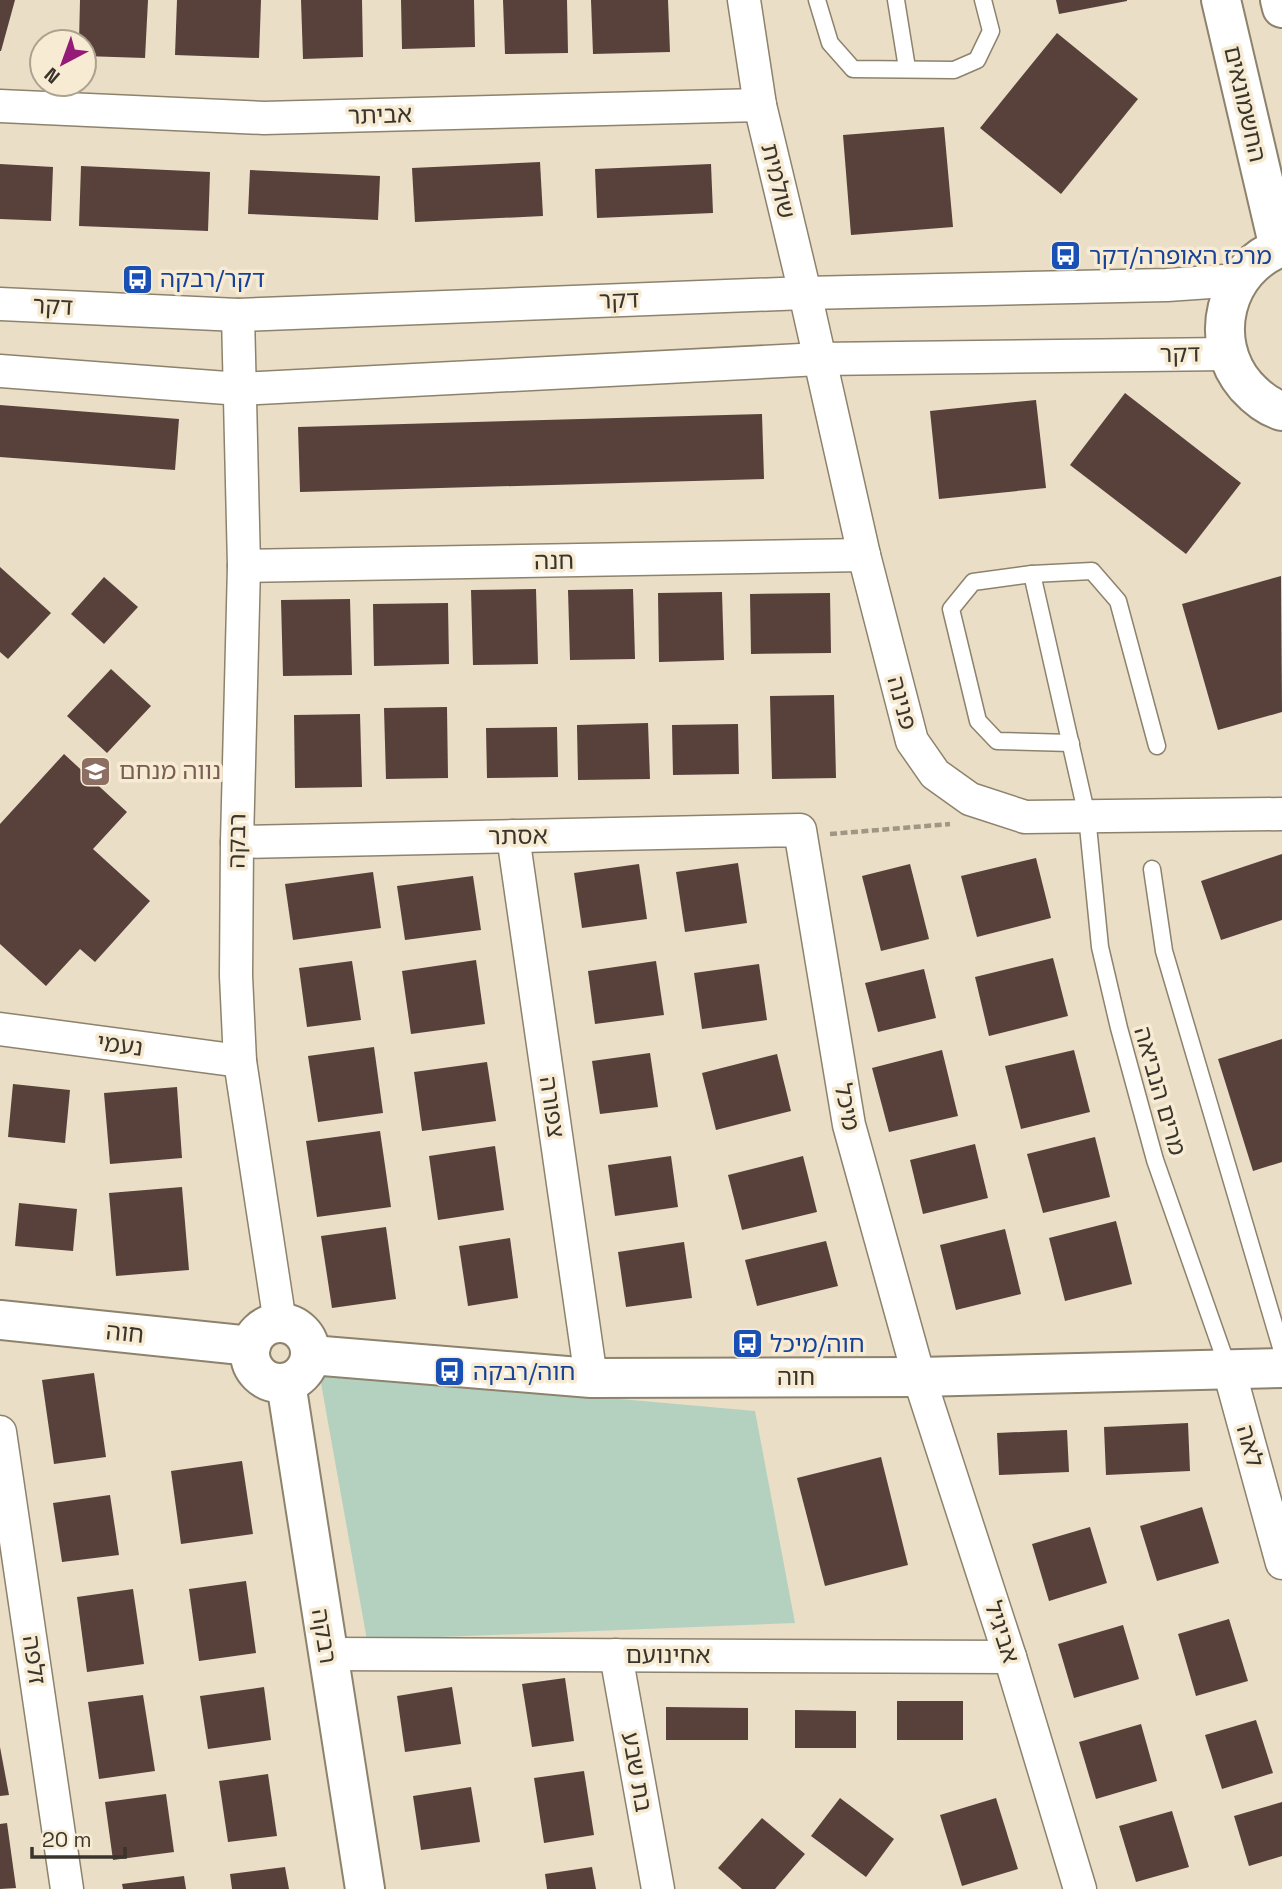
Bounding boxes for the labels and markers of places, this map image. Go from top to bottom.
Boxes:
bus stop icon: מרכז האופרה/דקר [1049,239,1083,273]
place label: מרכז האופרה/דקר [1089,240,1272,271]
bus stop icon: דקר/רבקה [120,262,154,296]
place label: דקר/רבקה [160,263,265,294]
school or university icon: נווה מנחם [79,754,113,788]
place label: נווה מנחם [119,755,221,786]
bus stop icon: חוה/מיכל [730,1327,764,1361]
place label: חוה/מיכל [770,1328,865,1359]
bus stop icon: חוה/רבקה [433,1355,467,1389]
place label: חוה/רבקה [473,1356,575,1387]

